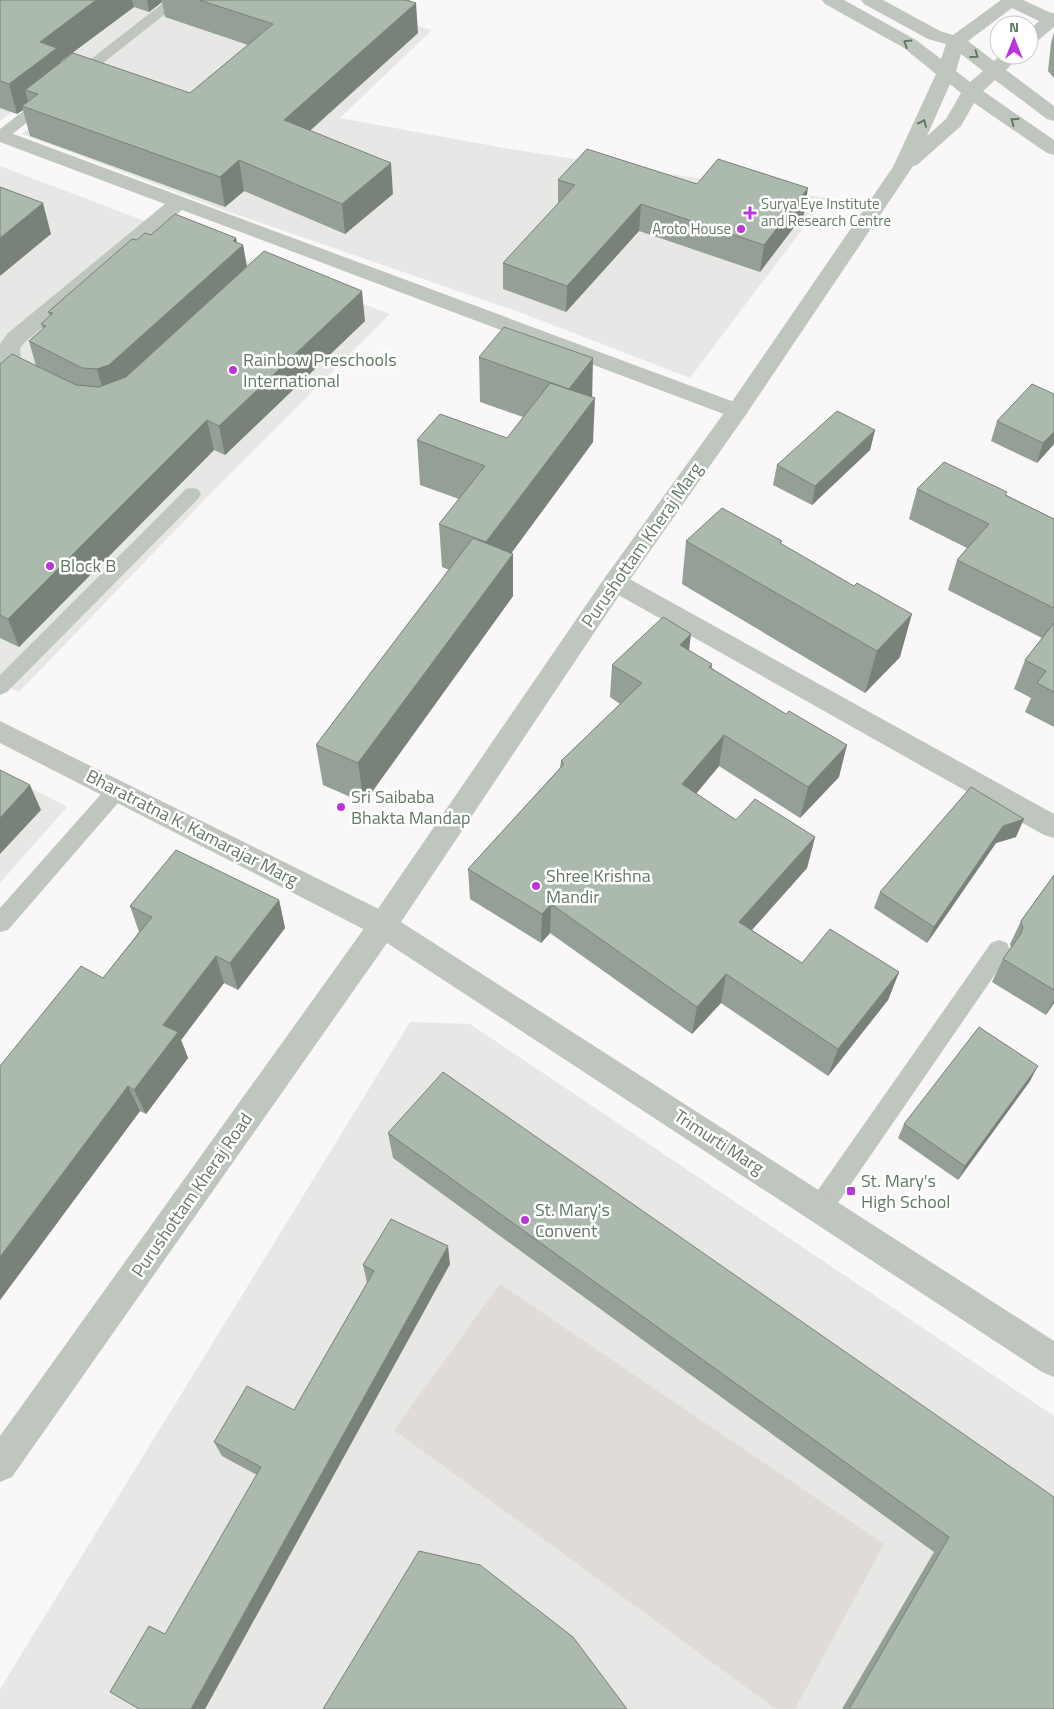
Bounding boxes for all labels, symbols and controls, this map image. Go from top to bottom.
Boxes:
north arrow [989,15,1039,65]
text: N [1009,16,1019,37]
one-way arrow [903,40,912,49]
one-way arrow [969,50,978,58]
one-way arrow [1010,118,1020,127]
one-way arrow [917,119,928,128]
place label: Surya Eye Institute and Research Centre [761,192,891,232]
marker: Surya Eye Institute and Research Centre [743,206,757,220]
place label: Aroto House [652,217,731,240]
marker: Aroto House [735,223,747,235]
place label: Rainbow Preschools International [243,346,397,394]
marker: Rainbow Preschools International [227,364,239,376]
street label: Purushottam Kheraj Marg [574,457,709,633]
place label: Block B [60,552,116,579]
marker: Block B [44,560,56,572]
street label: Bharatratna K. Kamarajar Marg [81,762,303,893]
place label: Sri Saibaba Bhakta Mandap [351,783,471,831]
marker: Sri Saibaba Bhakta Mandap [335,801,347,813]
place label: Shree Krishna Mandir [546,862,651,910]
marker: Shree Krishna Mandir [530,880,542,892]
street label: Trimurti Marg [669,1102,770,1181]
street label: Purushottam Kheraj Road [125,1107,259,1282]
place label: St. Mary's High School [861,1167,950,1215]
marker: St. Mary's High School [845,1185,857,1197]
place label: St. Mary's Convent [535,1196,610,1244]
marker: St. Mary's Convent [519,1214,531,1226]

